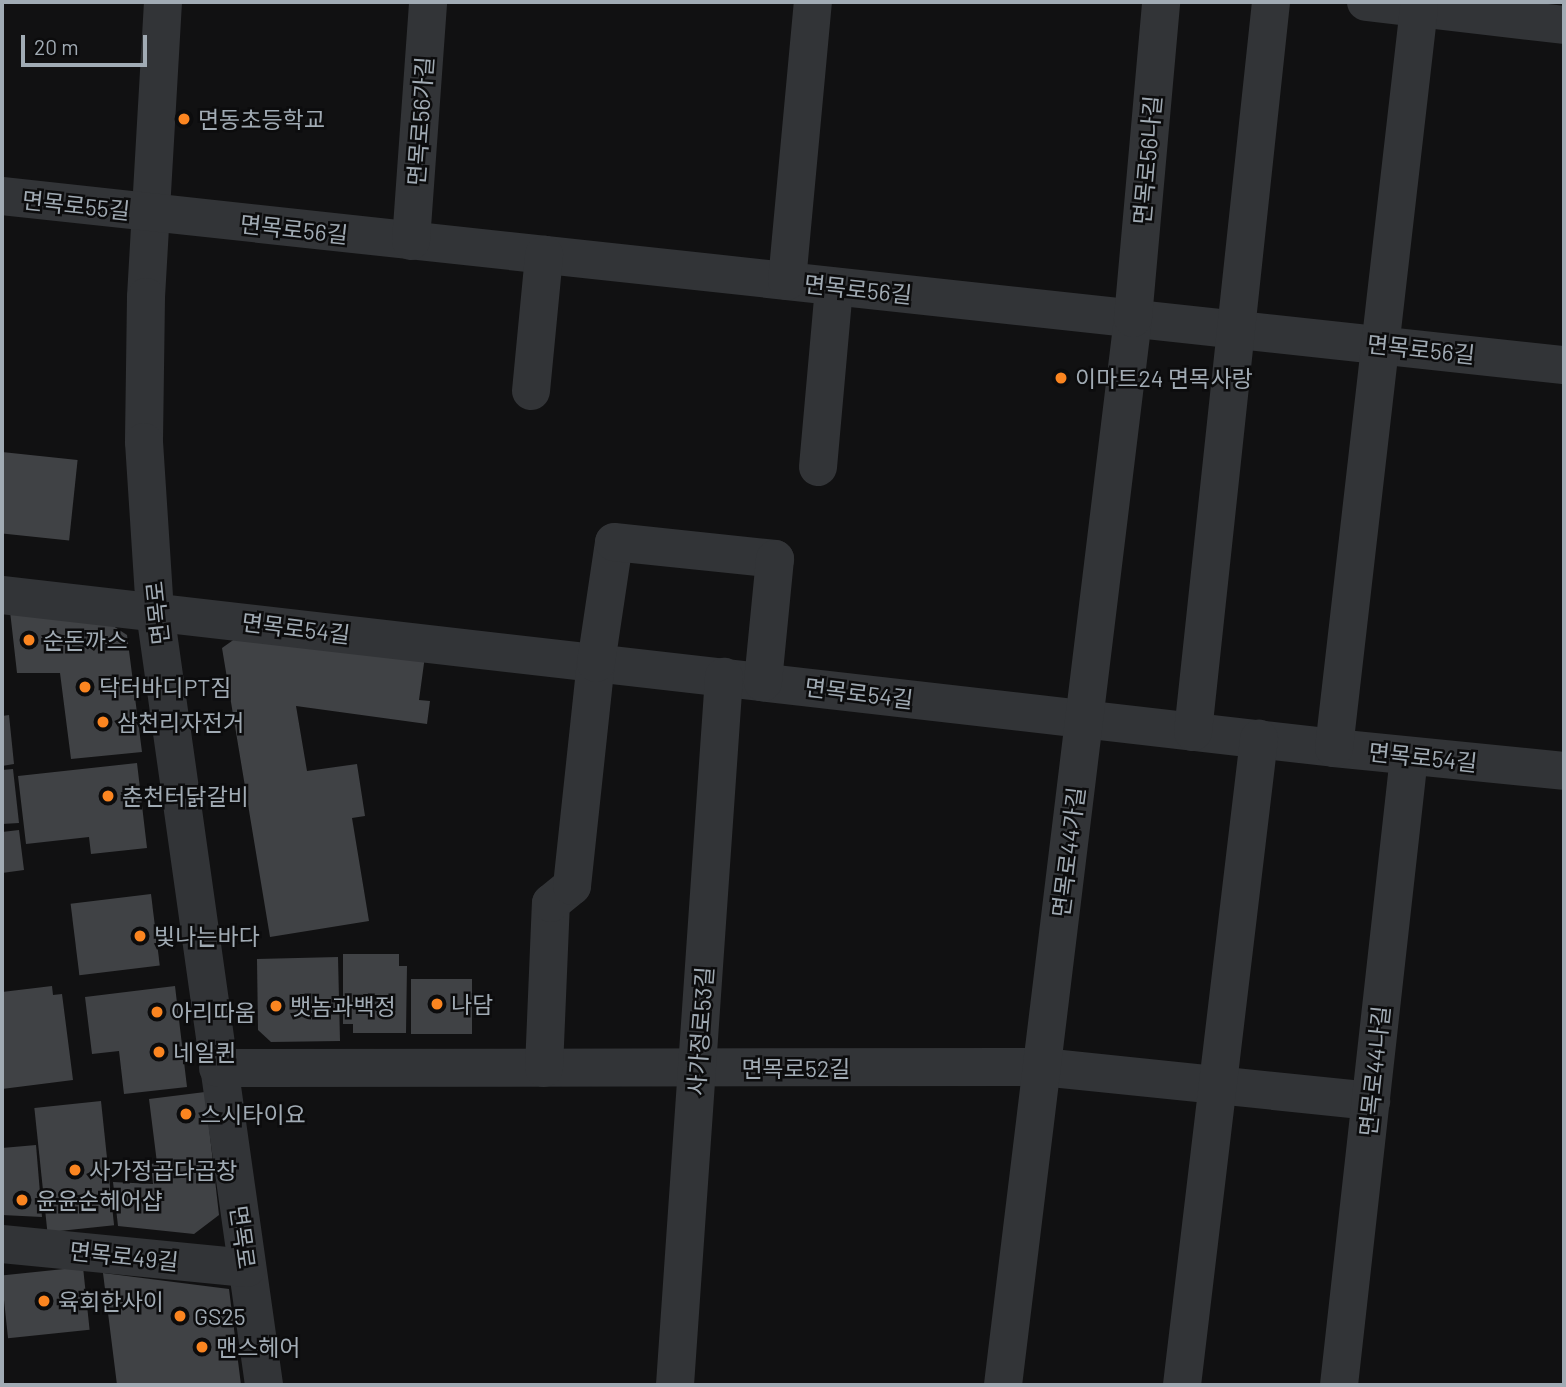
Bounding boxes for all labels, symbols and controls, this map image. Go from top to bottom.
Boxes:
scale bar [24,21,150,65]
text: 20 m [34,34,79,59]
street label: 면목로56가길 [402,55,438,187]
street label: 면목로56나길 [1128,94,1166,226]
place label: 면동초등학교 [198,105,325,133]
marker: 면동초등학교 [176,111,192,127]
street label: 면목로55길 [21,186,131,224]
street label: 면목로56길 [239,210,349,248]
street label: 면목로56길 [803,270,913,308]
street label: 면목로56길 [1366,330,1476,368]
place label: 이마트24 면목사랑 [1075,364,1253,392]
marker: 이마트24 면목사랑 [1053,370,1069,386]
street label: 면목로 [140,580,174,646]
street label: 면목로54길 [240,608,352,648]
place label: 순돈까스 [43,626,128,654]
marker: 순돈까스 [21,632,37,648]
place label: 닥터바디PT짐 [99,673,232,701]
street label: 면목로54길 [803,673,915,713]
marker: 닥터바디PT짐 [77,679,93,695]
place label: 삼천리자전거 [117,708,244,736]
marker: 삼천리자전거 [95,714,111,730]
street label: 면목로54길 [1367,738,1479,776]
place label: 춘천터닭갈비 [122,782,249,810]
street label: 면목로44가길 [1046,785,1090,919]
marker: 춘천터닭갈비 [100,788,116,804]
place label: 빛나는바다 [154,922,260,950]
marker: 빛나는바다 [132,928,148,944]
street label: 사가정로53길 [682,965,718,1097]
place label: 나담 [451,990,493,1018]
place label: 뱃놈과백정 [290,992,396,1020]
marker: 나담 [429,996,445,1012]
place label: 아리따움 [171,998,256,1026]
marker: 뱃놈과백정 [268,998,284,1014]
marker: 아리따움 [149,1004,165,1020]
street label: 면목로44나길 [1353,1004,1395,1138]
place label: 네일퀸 [173,1038,236,1066]
marker: 네일퀸 [151,1044,167,1060]
street label: 면목로52길 [742,1054,850,1082]
place label: 스시타이요 [200,1100,306,1128]
marker: 스시타이요 [178,1106,194,1122]
place label: 사가정곱다곱창 [89,1156,237,1184]
marker: 사가정곱다곱창 [67,1162,83,1178]
place label: 윤윤순헤어샵 [36,1186,163,1214]
marker: 윤윤순헤어샵 [14,1192,30,1208]
street label: 면목로 [225,1204,261,1270]
street label: 면목로49길 [68,1237,180,1275]
place label: 육회한사이 [58,1287,164,1315]
marker: 육회한사이 [36,1293,52,1309]
place label: GS25 [194,1302,246,1330]
marker: GS25 [172,1308,188,1324]
place label: 맨스헤어 [216,1333,301,1361]
marker: 맨스헤어 [194,1339,210,1355]

